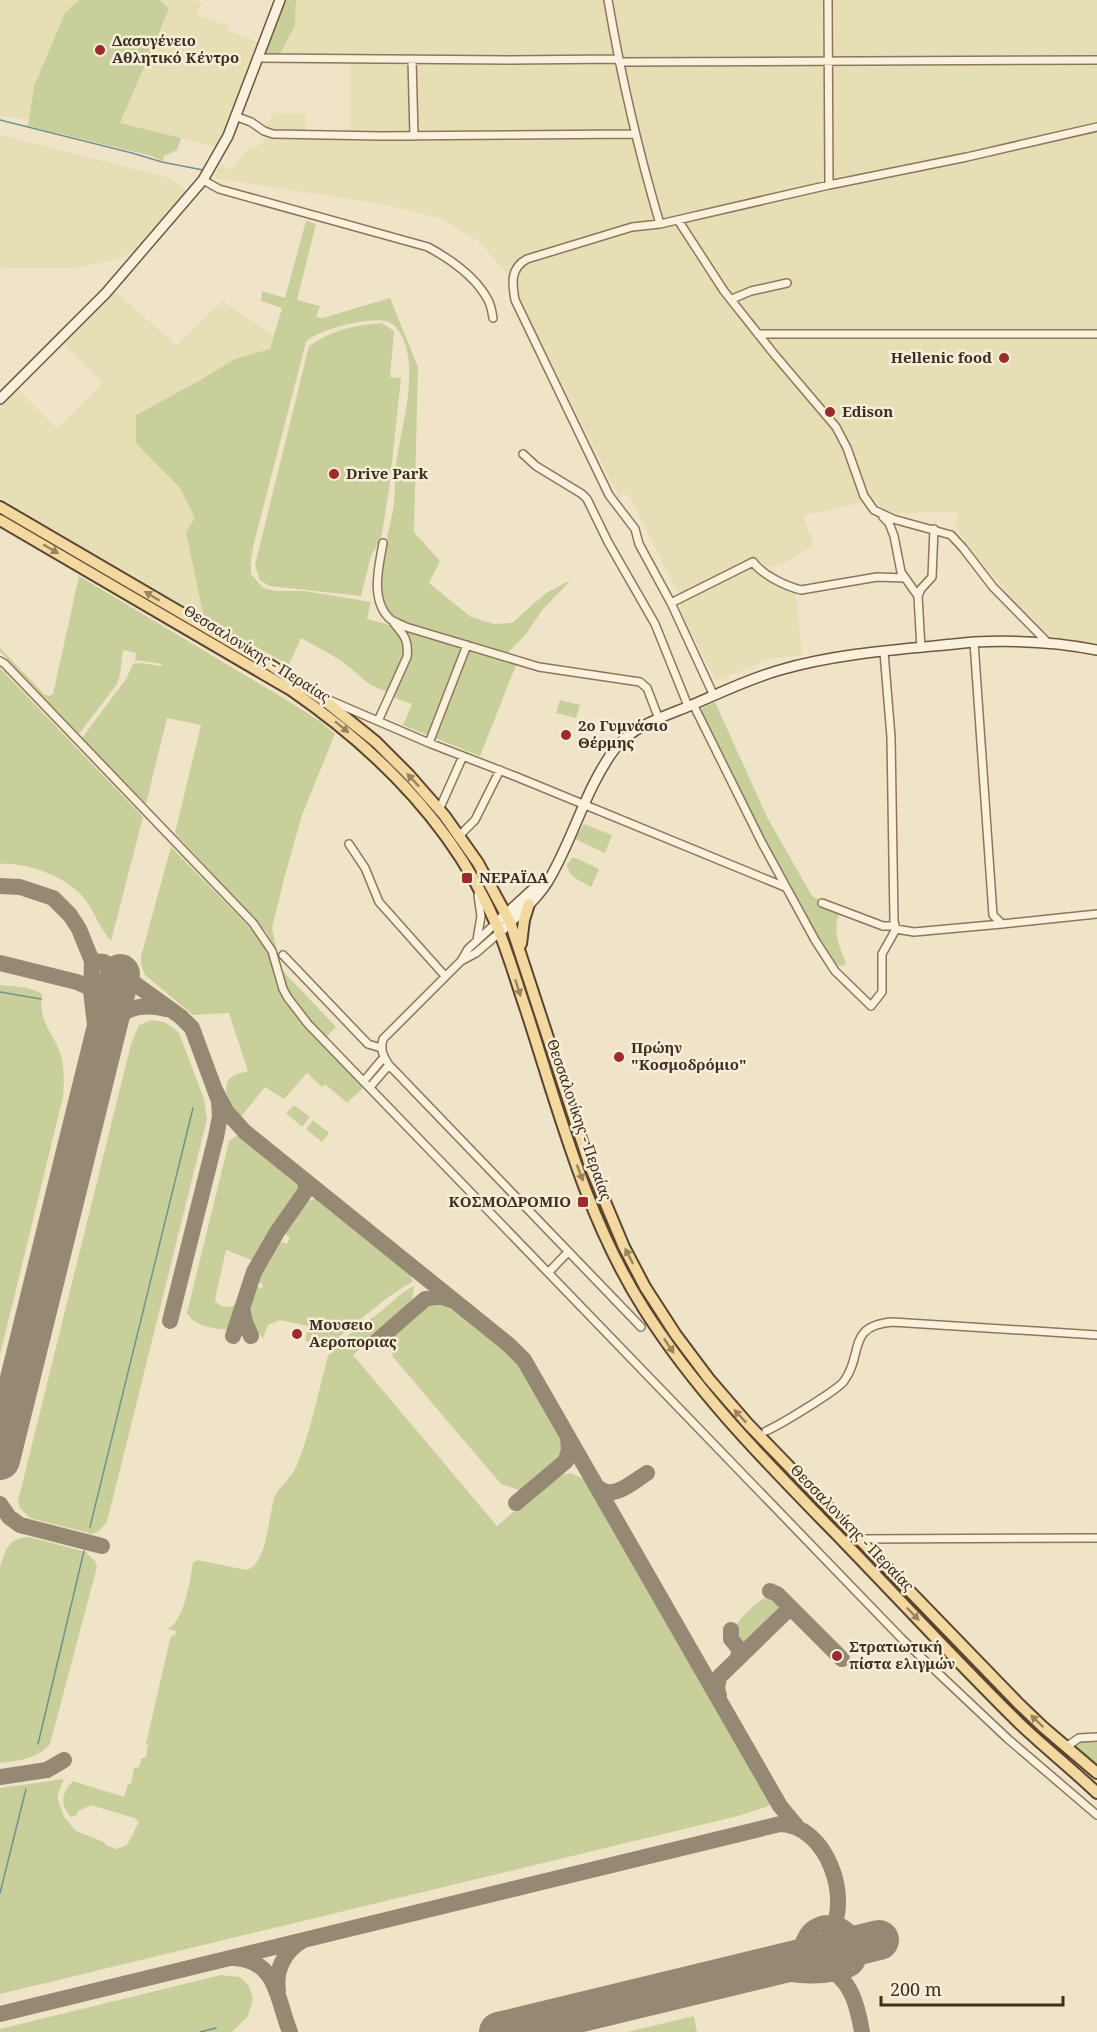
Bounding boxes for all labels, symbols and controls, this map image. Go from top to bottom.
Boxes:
place label: Δασυγένειο Αθλητικό Κέντρο [112,30,239,67]
marker: Δασυγένειο Αθλητικό Κέντρο [93,43,107,57]
place label: Hellenic food [891,347,992,367]
marker: Hellenic food [997,351,1011,365]
place label: Edison [842,401,893,421]
marker: Edison [823,405,837,419]
place label: Drive Park [346,463,429,483]
marker: Drive Park [327,467,341,481]
one-way arrow [43,544,60,554]
one-way arrow [144,590,160,601]
street label: Θεσσαλονίκης - Περαίας [180,600,335,707]
place label: 2ο Γυμνάσιο Θέρμης [578,715,668,752]
one-way arrow [335,721,350,733]
marker: 2ο Γυμνάσιο Θέρμης [559,728,573,742]
one-way arrow [407,773,420,788]
place label: ΝΕΡΑΪΔΑ [479,867,549,887]
marker: ΝΕΡΑΪΔΑ [460,871,474,885]
one-way arrow [514,979,524,997]
street label: Θεσσαλονίκης - Περαίας [543,1036,617,1203]
place label: Πρώην "Κοσμοδρόμιο" [631,1037,747,1074]
marker: Πρώην "Κοσμοδρόμιο" [612,1050,626,1064]
one-way arrow [575,1164,585,1182]
place label: ΚΟΣΜΟΔΡΟΜΙΟ [449,1191,571,1211]
marker: ΚΟΣΜΟΔΡΟΜΙΟ [576,1195,590,1209]
one-way arrow [624,1248,633,1265]
place label: Μουσειο Αεροποριας [309,1314,397,1351]
marker: Μουσειο Αεροποριας [290,1327,304,1341]
one-way arrow [663,1338,674,1354]
one-way arrow [734,1409,747,1424]
street label: Θεσσαλονίκης - Περαίας [787,1459,919,1595]
one-way arrow [906,1606,920,1620]
place label: Στρατιωτική πίστα ελιγμών [849,1636,955,1673]
marker: Στρατιωτική πίστα ελιγμών [830,1649,844,1663]
one-way arrow [1030,1715,1045,1728]
scale bar [881,1969,1062,2007]
text: 200 m [890,1977,942,2001]

